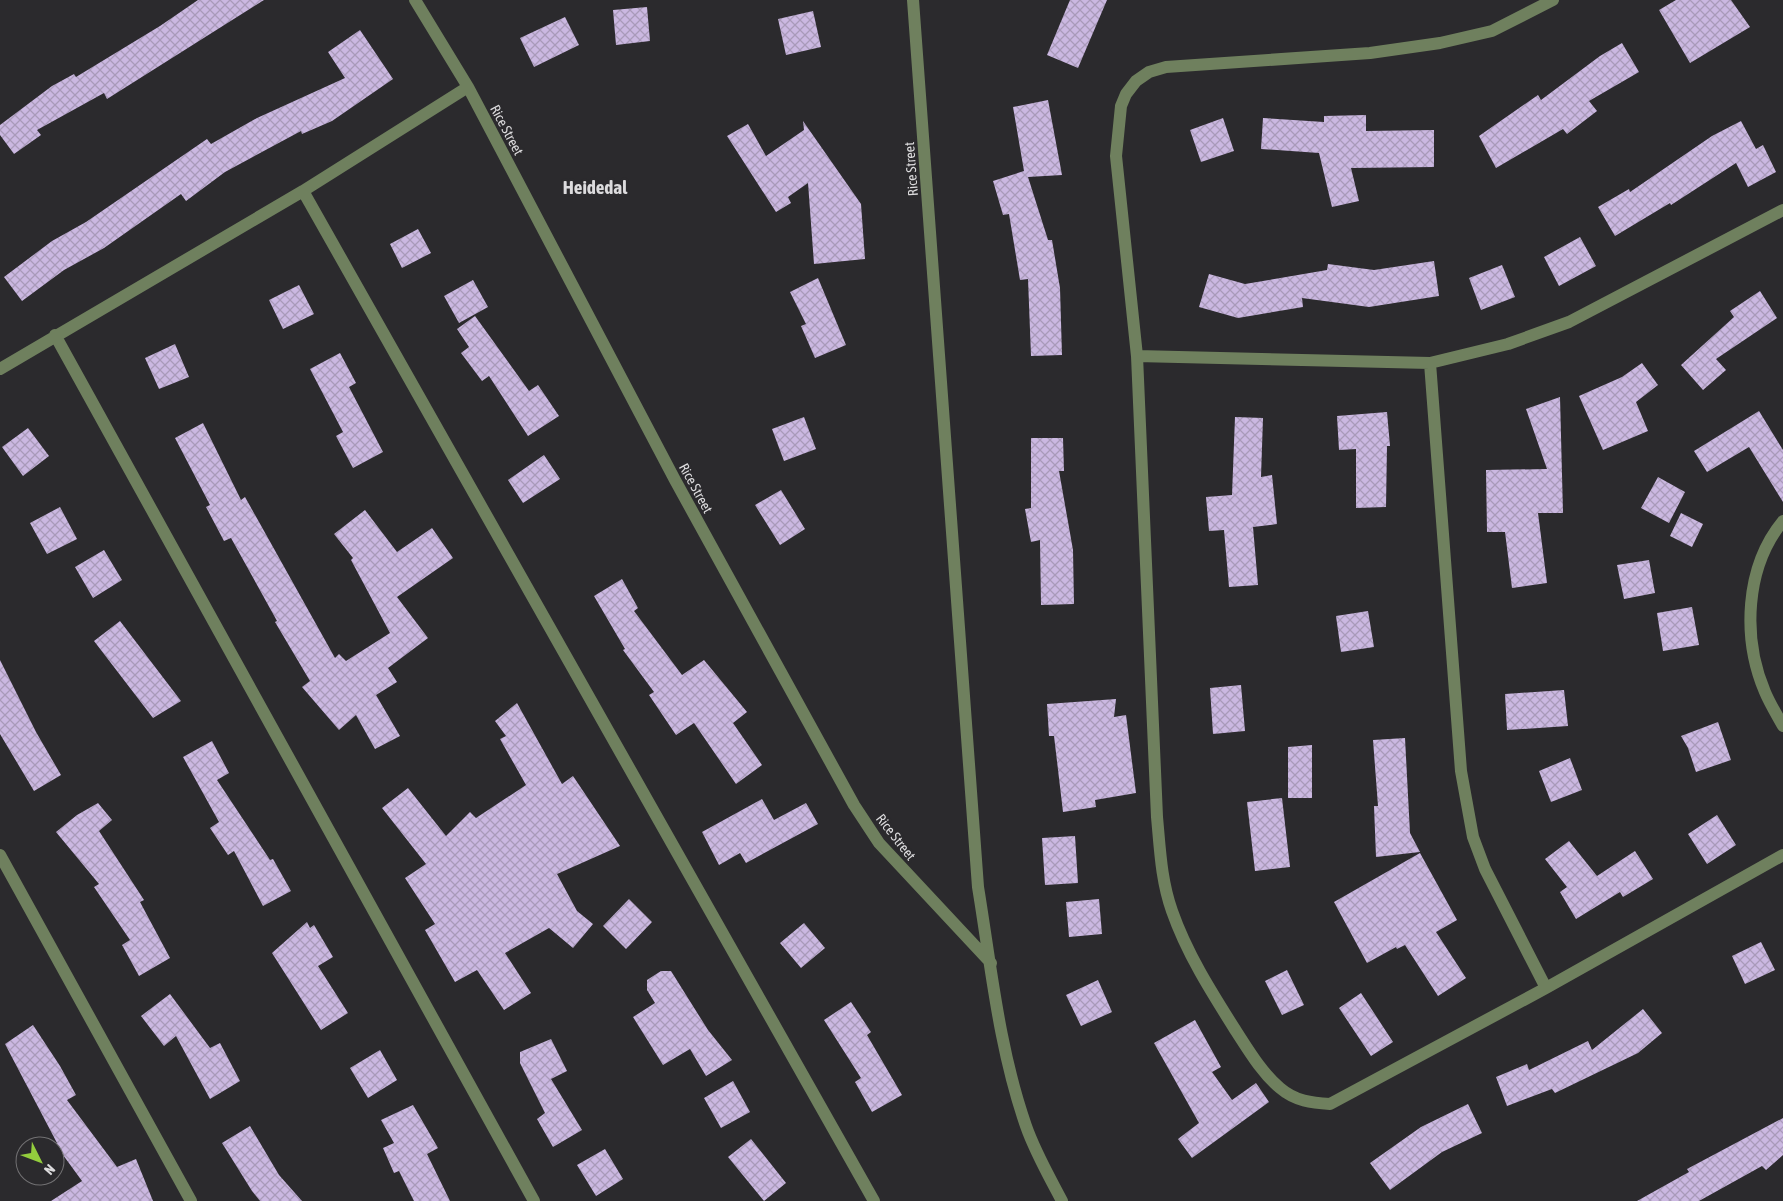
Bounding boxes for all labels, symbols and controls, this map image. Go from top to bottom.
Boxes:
street label: Rice Street [487,102,527,158]
street label: Rice Street [901,141,921,197]
district label: Heidedal [563,176,628,198]
street label: Rice Street [676,460,716,516]
street label: Rice Street [873,811,919,863]
north arrow [15,1136,65,1186]
text: N [41,1161,58,1178]

